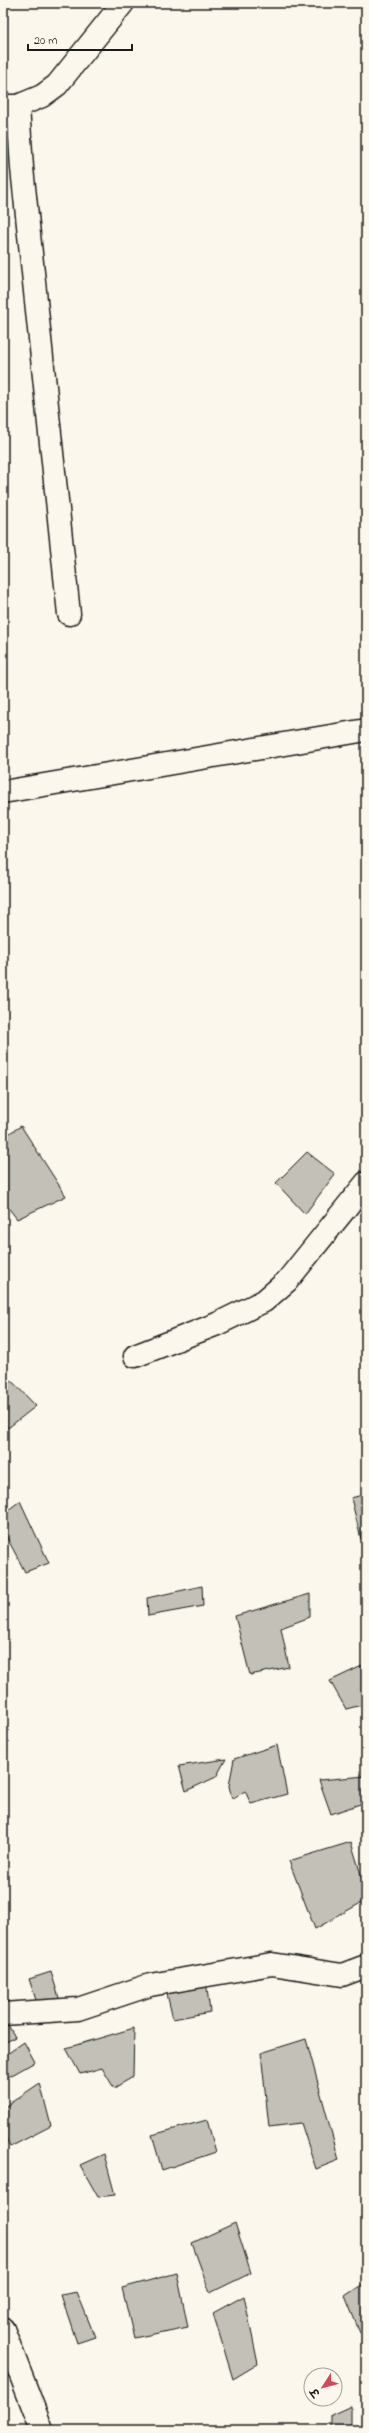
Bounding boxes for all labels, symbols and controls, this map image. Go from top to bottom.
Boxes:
scale bar [28,26,132,52]
text: 20 m [34,32,57,50]
north arrow [303,2367,343,2407]
text: उ [306,2383,325,2401]

